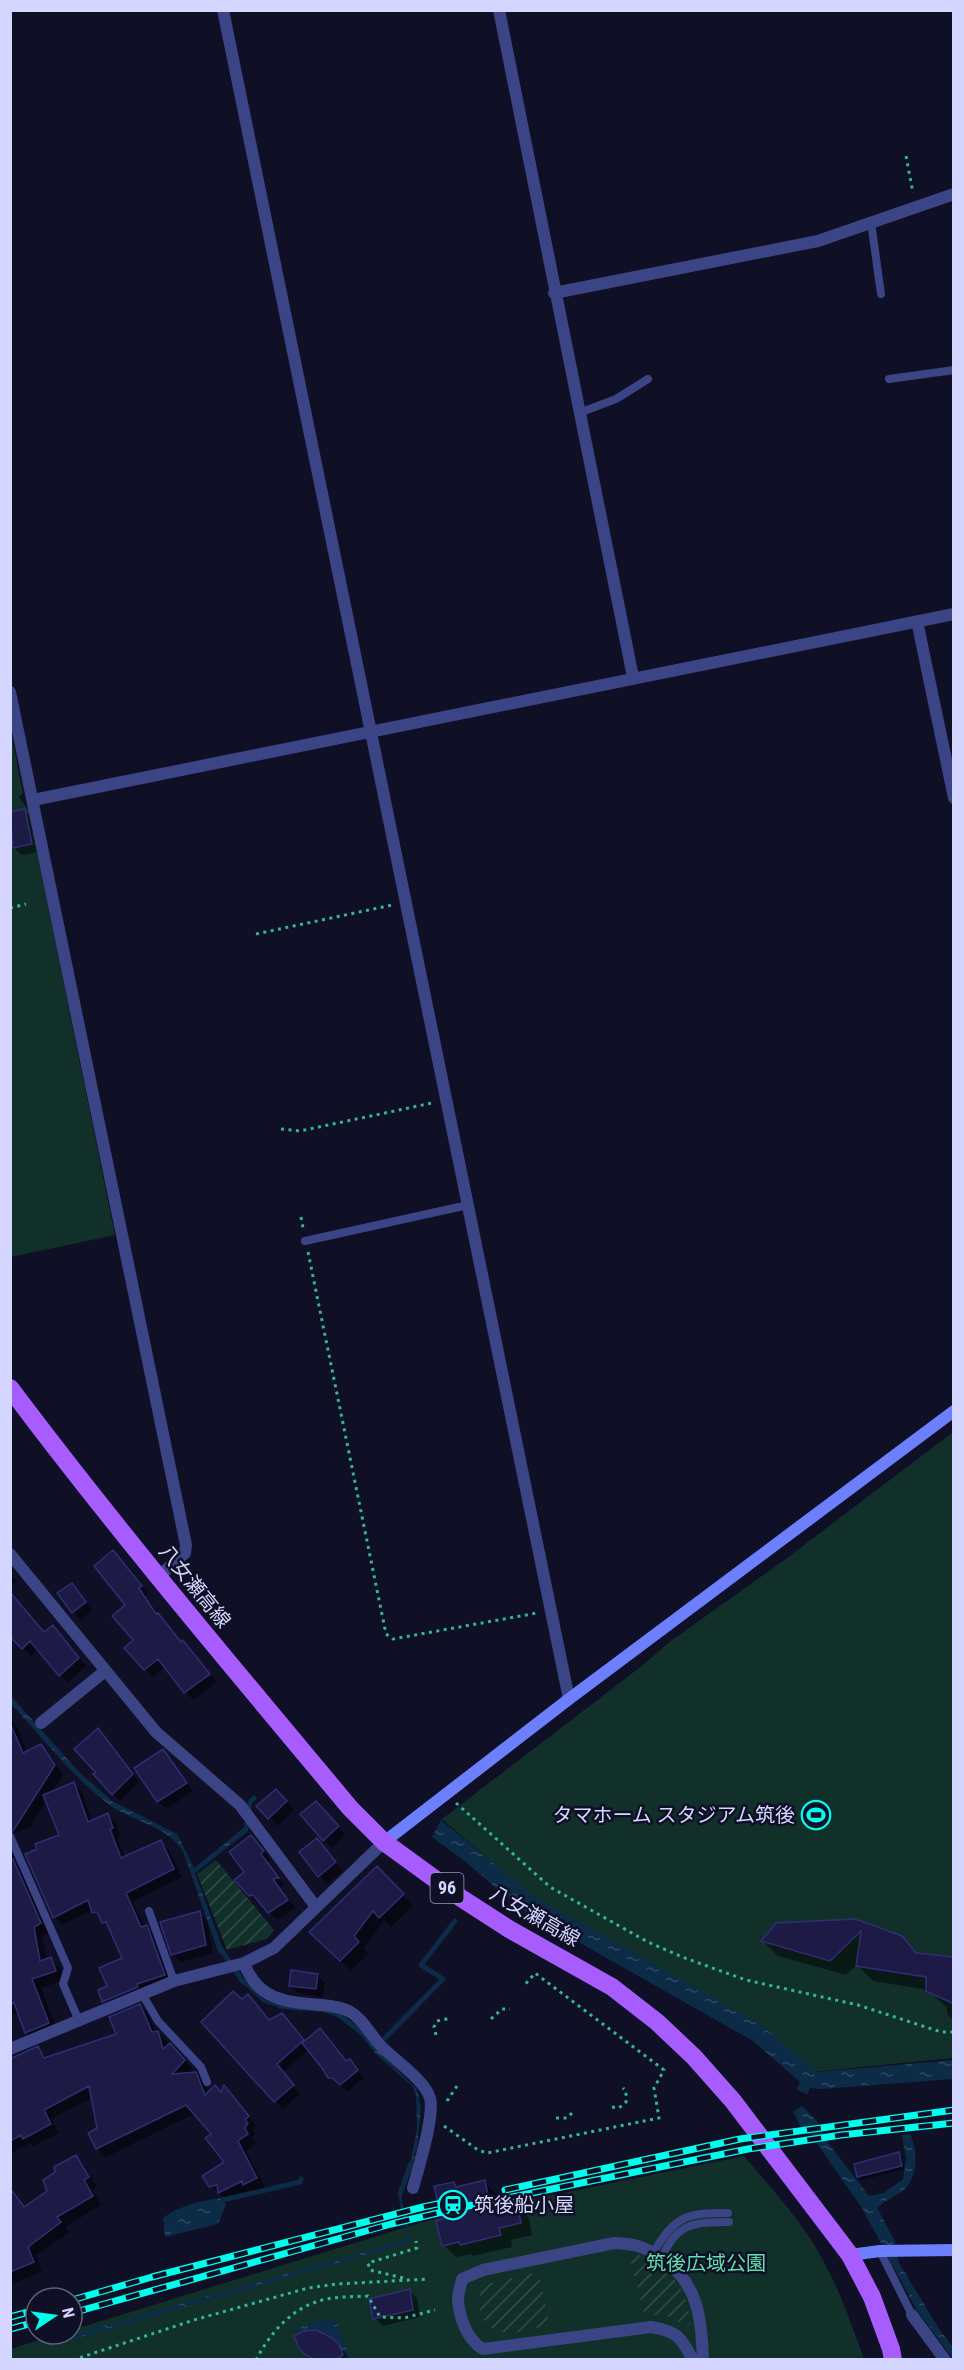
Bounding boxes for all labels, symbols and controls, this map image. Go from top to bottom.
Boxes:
street label: 八女瀬高線 [154,1540,236,1632]
sports icon: タマホーム スタジアム筑後 [800,1799,832,1831]
place label: タマホーム スタジアム筑後 [552,1803,795,1827]
road number: 96 [430,1873,464,1903]
street label: 八女瀬高線 [486,1881,584,1951]
station icon: 筑後船小屋 [437,2189,469,2221]
place label: 筑後船小屋 [474,2193,574,2217]
park label: 筑後広域公園 [646,2251,766,2275]
north arrow [24,2286,84,2346]
text: N [58,2306,78,2320]

